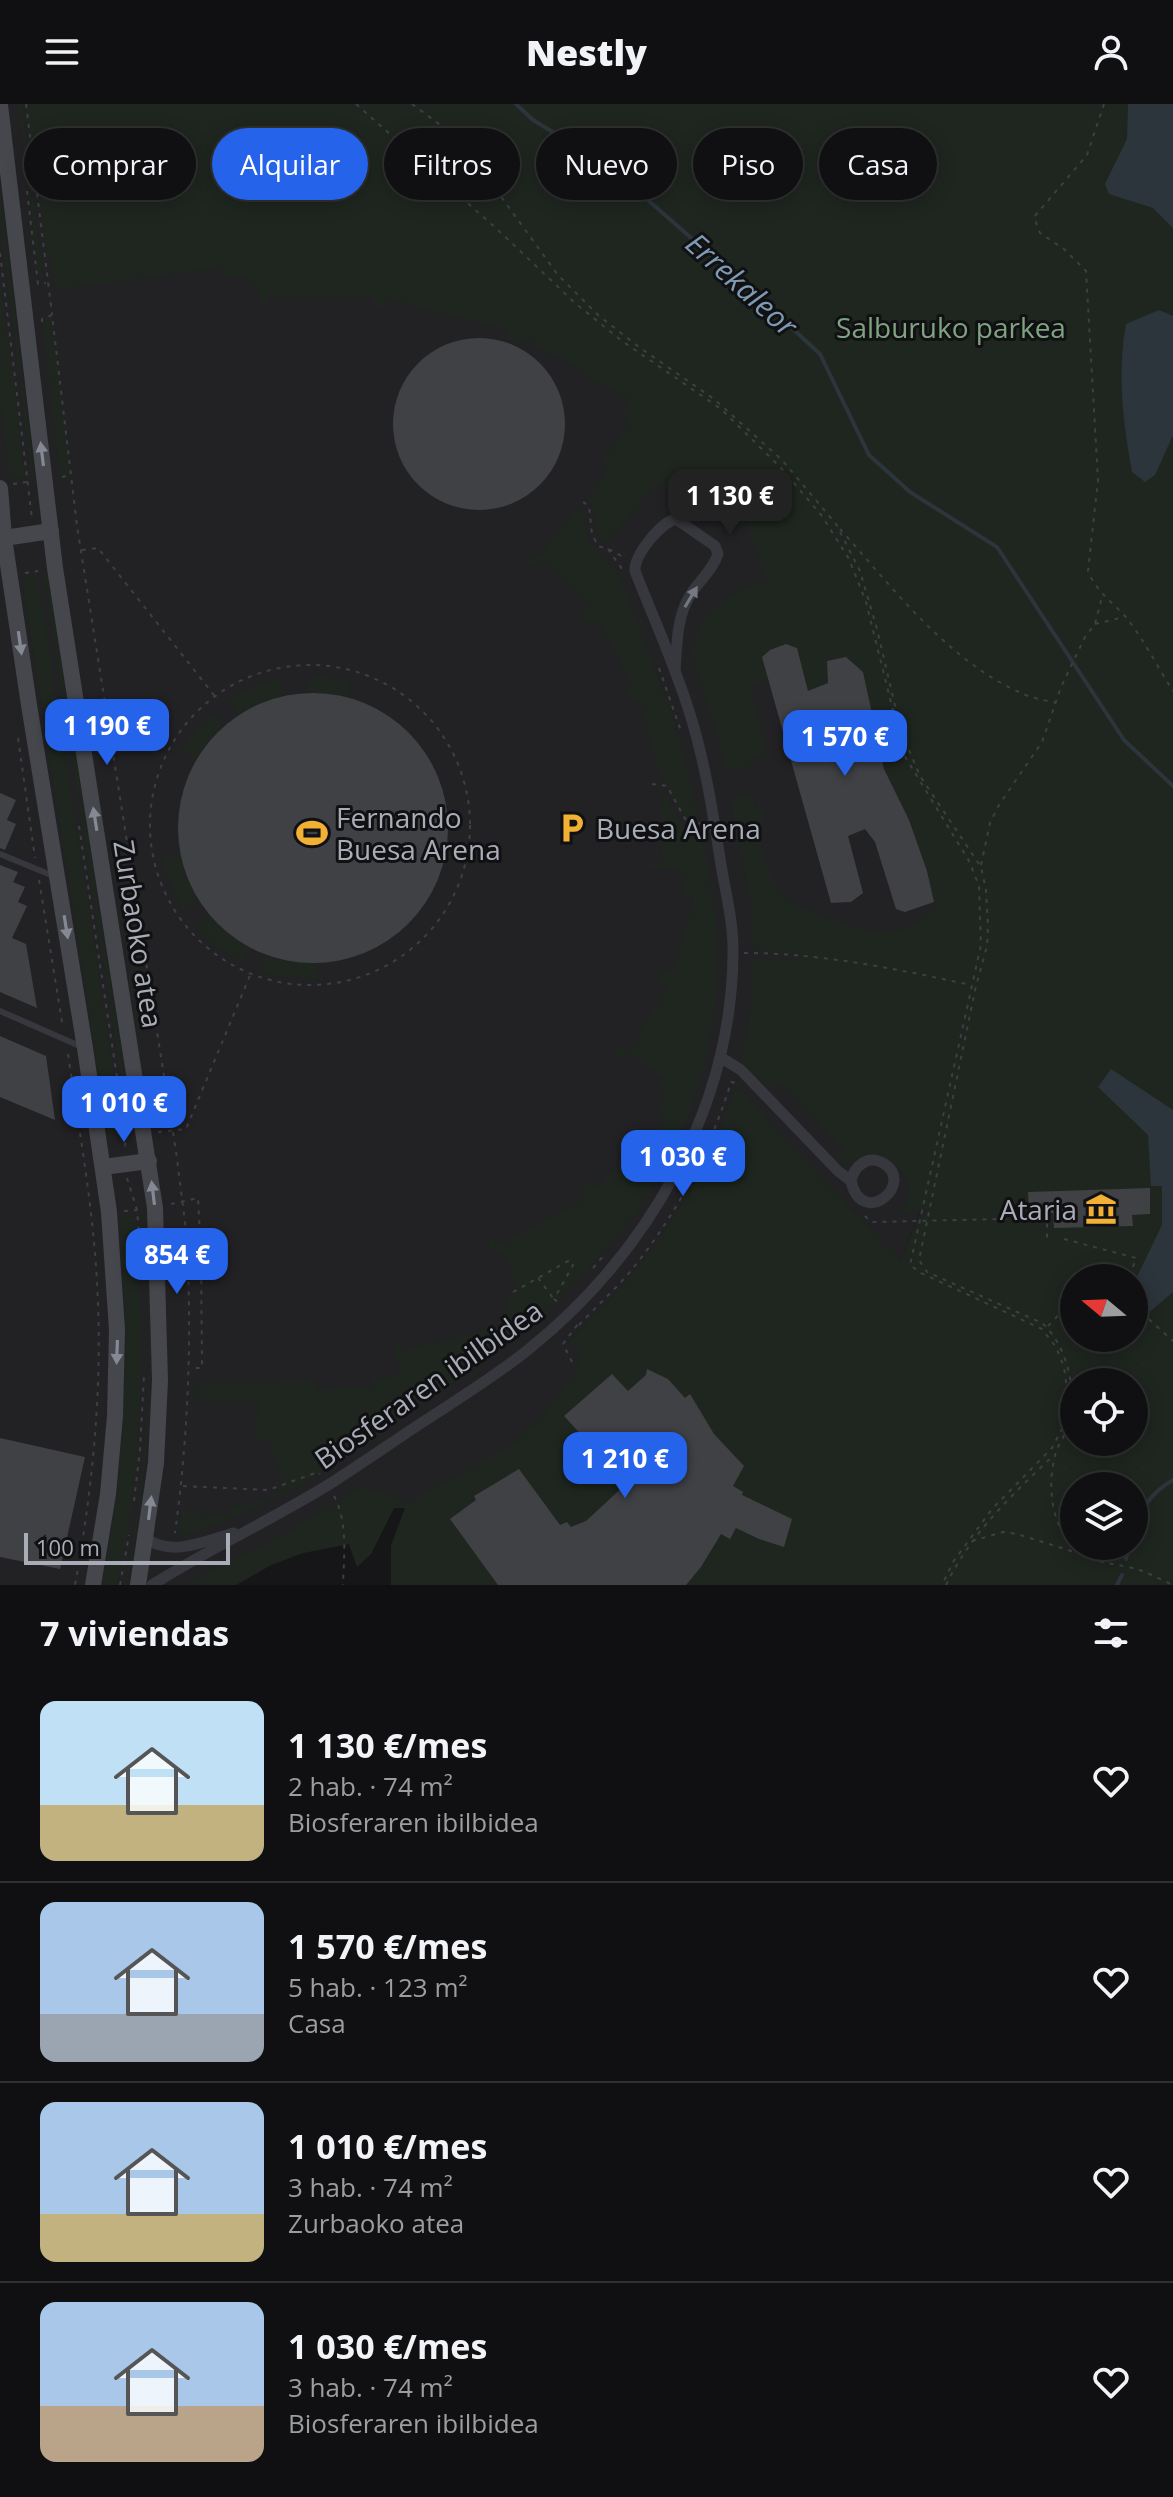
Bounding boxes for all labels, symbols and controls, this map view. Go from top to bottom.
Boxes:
text: Nestly [526,28,647,77]
icon: menu [40,30,84,74]
icon: person [1089,30,1133,74]
chip: Comprar [24,128,196,200]
chip: Alquilar [212,128,368,200]
chip: Filtros [384,128,520,200]
chip: Nuevo [536,128,677,200]
chip: Piso [693,128,803,200]
chip: Casa [819,128,937,200]
water label: Errekaleor [677,223,807,346]
park label: Salburuko parkea [836,308,1066,346]
one-way arrow [35,441,48,466]
pin: 1 130 € [656,469,804,537]
text: 1 130 € [686,477,774,513]
one-way arrow [683,586,698,609]
one-way arrow [14,631,27,656]
pin: 1 190 € [33,699,181,767]
text: 1 190 € [63,707,151,743]
pin: 1 570 € [771,710,919,778]
text: 1 570 € [801,718,889,754]
place label: Fernando Buesa Arena [336,798,501,868]
one-way arrow [88,807,101,832]
place label: Buesa Arena [596,809,761,847]
parking icon: Buesa Arena [555,811,589,845]
sports icon: Fernando Buesa Arena [295,816,329,850]
street label: Zurbaoko atea [105,837,173,1031]
one-way arrow [60,915,72,940]
pin: 1 010 € [50,1076,198,1144]
text: 1 010 € [80,1084,168,1120]
pin: 1 030 € [609,1130,757,1198]
text: 1 030 € [639,1138,727,1174]
one-way arrow [146,1180,159,1205]
place label: Ataria [1000,1190,1077,1228]
museum icon: Ataria [1084,1192,1118,1226]
pin: 854 € [121,1228,233,1296]
text: 854 € [144,1236,210,1272]
north arrow [1060,1264,1148,1352]
map controls [1060,1264,1148,1560]
street label: Biosferaren ibilbidea [306,1291,550,1477]
one-way arrow [110,1340,123,1365]
button: locate [1060,1368,1148,1456]
pin: 1 210 € [551,1432,699,1500]
text: 1 210 € [581,1440,669,1476]
button: layers [1060,1472,1148,1560]
one-way arrow [144,1495,157,1520]
scale bar [24,1529,230,1565]
text: 100 m [36,1532,100,1562]
text: 7 viviendas [40,1610,229,1656]
icon: filters [1089,1611,1133,1655]
text: 1 130 €/mes [288,1722,487,1768]
icon: home [104,1733,200,1829]
icon: heart [1089,1759,1133,1803]
text: 2 hab. · 74 m² [288,1768,453,1804]
text: Biosferaren ibilbidea [288,1804,539,1840]
text: 1 570 €/mes [288,1923,487,1969]
icon: home [104,1934,200,2030]
icon: heart [1089,1960,1133,2004]
text: 5 hab. · 123 m² [288,1969,468,2005]
text: Casa [288,2005,346,2041]
text: 1 010 €/mes [288,2123,487,2169]
icon: home [104,2134,200,2230]
icon: heart [1089,2160,1133,2204]
text: 3 hab. · 74 m² [288,2169,453,2205]
text: Zurbaoko atea [288,2205,464,2241]
text: 1 030 €/mes [288,2323,487,2369]
icon: home [104,2334,200,2430]
icon: heart [1089,2360,1133,2404]
text: 3 hab. · 74 m² [288,2369,453,2405]
text: Biosferaren ibilbidea [288,2405,539,2441]

